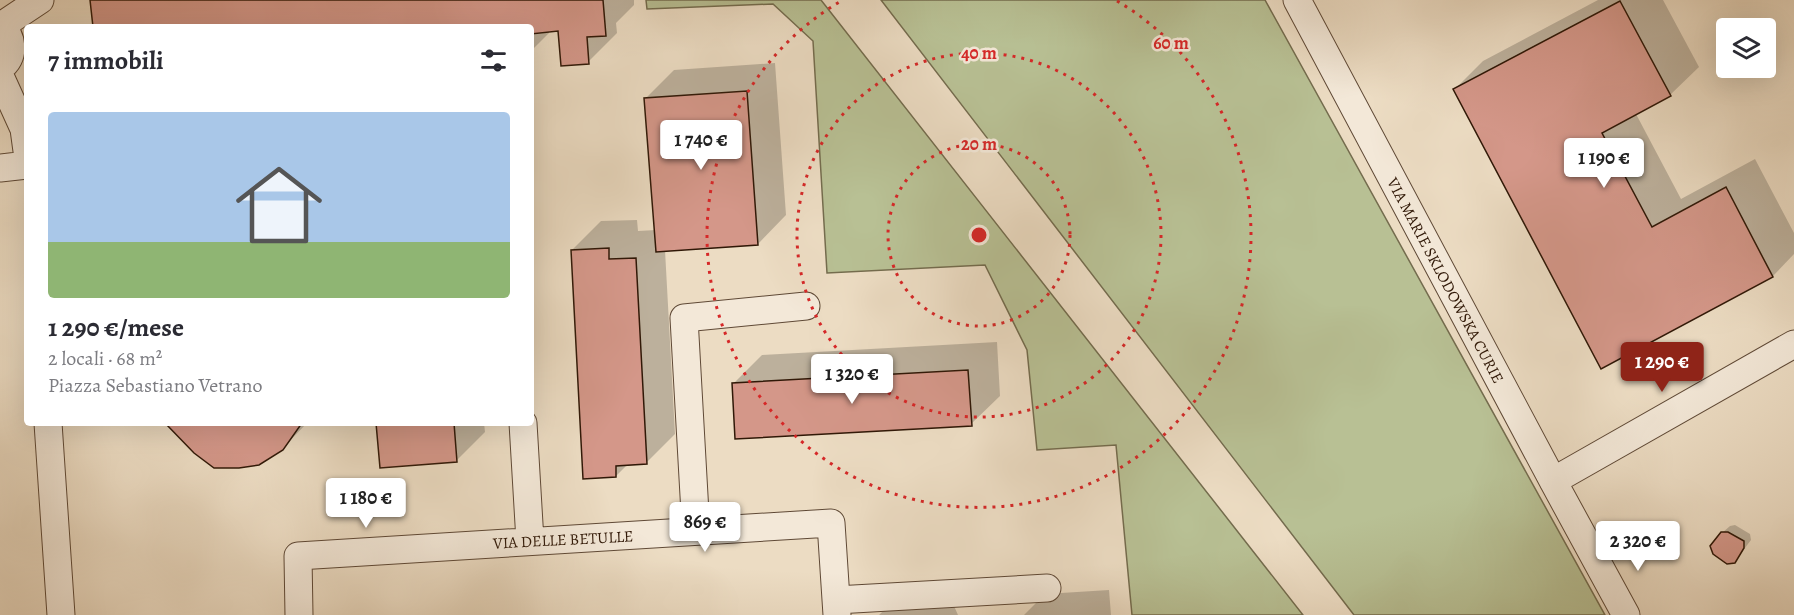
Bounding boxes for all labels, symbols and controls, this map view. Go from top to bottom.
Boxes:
map controls [1716,18,1776,78]
button: layers [1716,18,1776,78]
text: 60 m [1153,31,1189,55]
text: 40 m [961,41,997,65]
text: 7 immobili [48,43,164,78]
icon: filters [477,44,510,77]
pin: 1 740 € [646,120,756,171]
text: 1 740 € [674,126,728,153]
text: 20 m [961,132,997,156]
pin: 1 190 € [1549,138,1659,189]
text: 1 190 € [1578,144,1630,171]
icon: home [225,151,333,259]
street label: VIA MARIE SKLODOWSKA CURIE [1381,173,1509,387]
centre of rings [969,225,989,245]
text: 1 290 €/mese [48,310,184,345]
pin: 1 290 € [1607,342,1717,393]
text: 2 locali · 68 m² [48,345,162,372]
text: 1 290 € [1635,348,1689,375]
pin: 1 320 € [797,354,907,405]
text: 1 320 € [825,360,879,387]
text: Piazza Sebastiano Vetrano [48,372,263,399]
pin: 1 180 € [311,478,421,529]
text: 1 180 € [340,484,392,511]
pin: 869 € [663,502,747,553]
text: 869 € [683,508,727,535]
pin: 2 320 € [1583,521,1693,572]
street label: VIA DELLE BETULLE [491,525,634,555]
text: 2 320 € [1610,527,1666,554]

